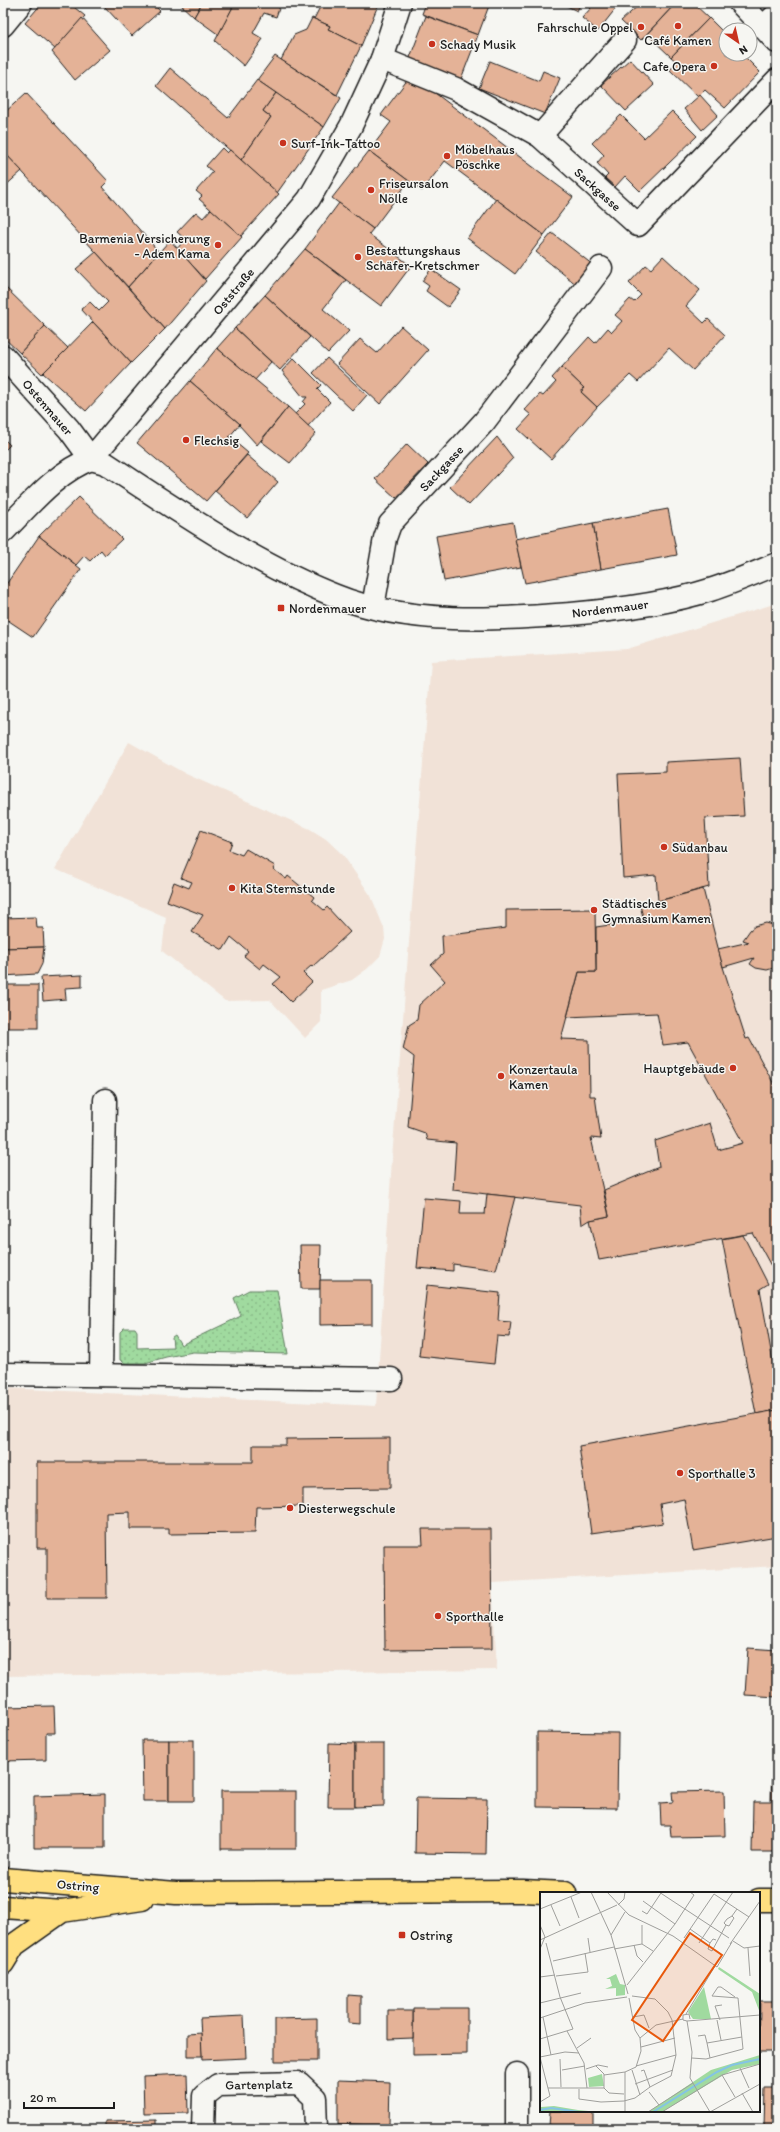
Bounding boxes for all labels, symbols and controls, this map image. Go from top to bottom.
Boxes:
place label: Fahrschule Oppel [537,20,633,35]
marker: Café Kamen [673,21,683,31]
marker: Fahrschule Oppel [636,22,646,32]
north arrow [718,22,758,62]
place label: Café Kamen [644,33,712,48]
place label: Schady Musik [440,37,516,52]
marker: Schady Musik [427,39,437,49]
text: N [737,42,750,57]
place label: Cafe Opera [643,59,706,74]
marker: Cafe Opera [709,61,719,71]
place label: Surf-Ink-Tattoo [291,136,381,151]
marker: Surf-Ink-Tattoo [278,138,288,148]
place label: Möbelhaus Pöschke [455,142,515,172]
marker: Möbelhaus Pöschke [442,151,452,161]
street label: Sackgasse [571,164,624,214]
place label: Friseursalon Nölle [379,176,449,206]
marker: Friseursalon Nölle [366,185,376,195]
place label: Barmenia Versicherung - Adem Kama [79,231,210,261]
marker: Barmenia Versicherung - Adem Kama [213,240,223,250]
place label: Bestattungshaus Schäfer-Kretschmer [366,243,479,273]
marker: Bestattungshaus Schäfer-Kretschmer [353,252,363,262]
street label: Oststraße [209,265,257,318]
street label: Ostenmauer [19,376,76,438]
place label: Flechsig [194,433,239,448]
marker: Flechsig [181,435,191,445]
street label: Sackgasse [416,442,467,495]
street label: Nordenmauer [571,596,649,621]
place label: Nordenmauer [289,601,366,616]
marker: Nordenmauer [276,603,286,613]
place label: Südanbau [672,840,728,855]
marker: Südanbau [659,842,669,852]
place label: Kita Sternstunde [240,881,335,896]
marker: Kita Sternstunde [227,883,237,893]
place label: Städtisches Gymnasium Kamen [602,896,712,926]
marker: Städtisches Gymnasium Kamen [589,905,599,915]
place label: Hauptgebäude [644,1061,725,1076]
place label: Konzertaula Kamen [509,1062,578,1092]
marker: Hauptgebäude [728,1063,738,1073]
marker: Konzertaula Kamen [496,1071,506,1081]
place label: Sporthalle 3 [688,1466,756,1481]
marker: Sporthalle 3 [675,1468,685,1478]
place label: Diesterwegschule [298,1501,395,1516]
marker: Diesterwegschule [285,1503,295,1513]
place label: Sporthalle [446,1609,504,1624]
marker: Sporthalle [433,1611,443,1621]
street label: Ostring [56,1876,100,1895]
inset map [540,1892,760,2112]
place label: Ostring [410,1928,453,1943]
marker: Ostring [397,1930,407,1940]
street label: Gartenplatz [225,2076,293,2093]
scale bar [24,2084,114,2110]
text: 20 m [30,2091,57,2105]

